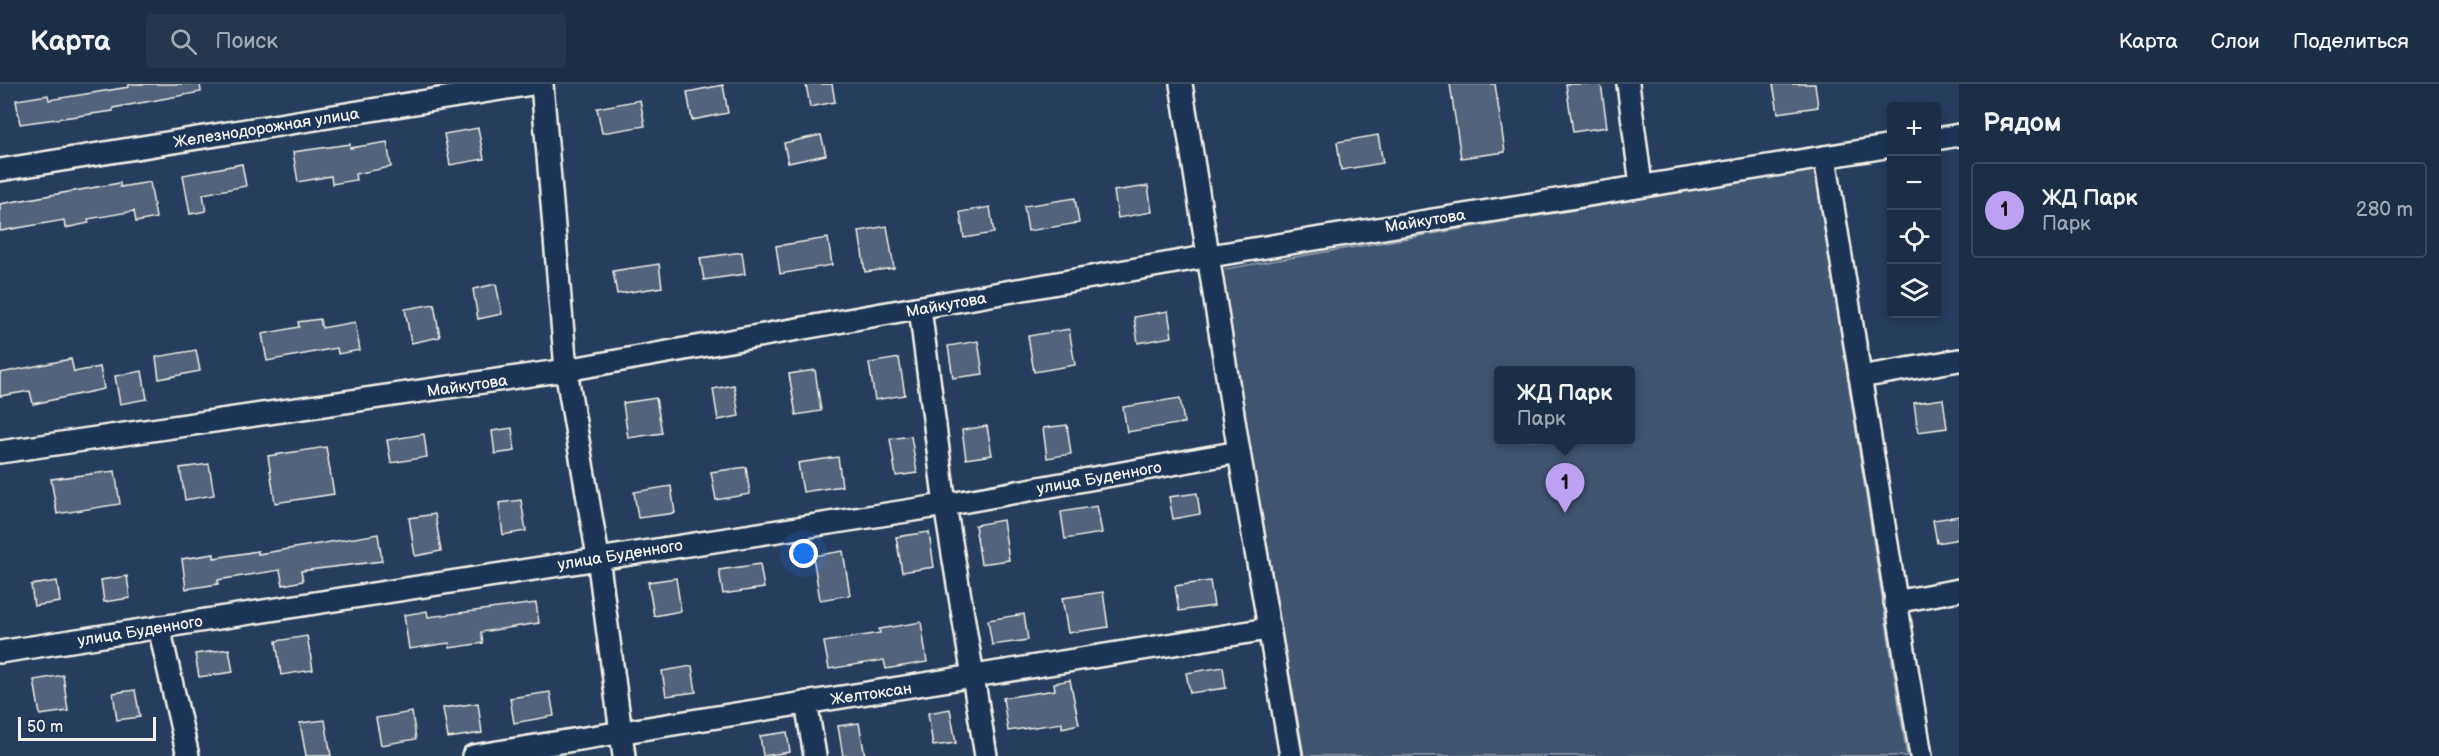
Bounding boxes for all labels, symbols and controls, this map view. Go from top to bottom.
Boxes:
search box [146,14,566,68]
text: Карта [30,25,110,58]
icon: search [167,25,200,58]
text: Поиск [215,28,278,55]
text: Карта [2119,29,2178,54]
text: Слои [2211,29,2260,54]
text: Поделиться [2293,29,2409,54]
map controls [1887,102,1941,318]
button: + [1887,102,1941,156]
street label: Железнодорожная улица [172,104,361,153]
text: Рядом [1983,108,2061,139]
button: − [1887,156,1941,210]
text: ЖД Парк [2042,185,2137,212]
text: 1 [2000,198,2009,222]
text: 280 m [2356,198,2413,222]
street label: Майкутова [1384,206,1467,237]
button: locate [1887,210,1941,264]
text: Парк [2042,212,2091,236]
button: layers [1887,264,1941,318]
street label: Майкутова [905,289,988,322]
popup [1494,366,1635,444]
street label: Майкутова [426,371,509,402]
text: ЖД Парк [1517,380,1612,407]
text: Парк [1517,407,1566,431]
street label: улица Буденного [1035,458,1163,499]
pin: 1 [1546,464,1584,513]
street label: улица Буденного [556,536,684,575]
your location [789,539,818,568]
street label: улица Буденного [76,612,204,651]
street label: Желтоксан [829,679,913,710]
scale bar [18,714,156,742]
text: 50 m [27,718,63,737]

